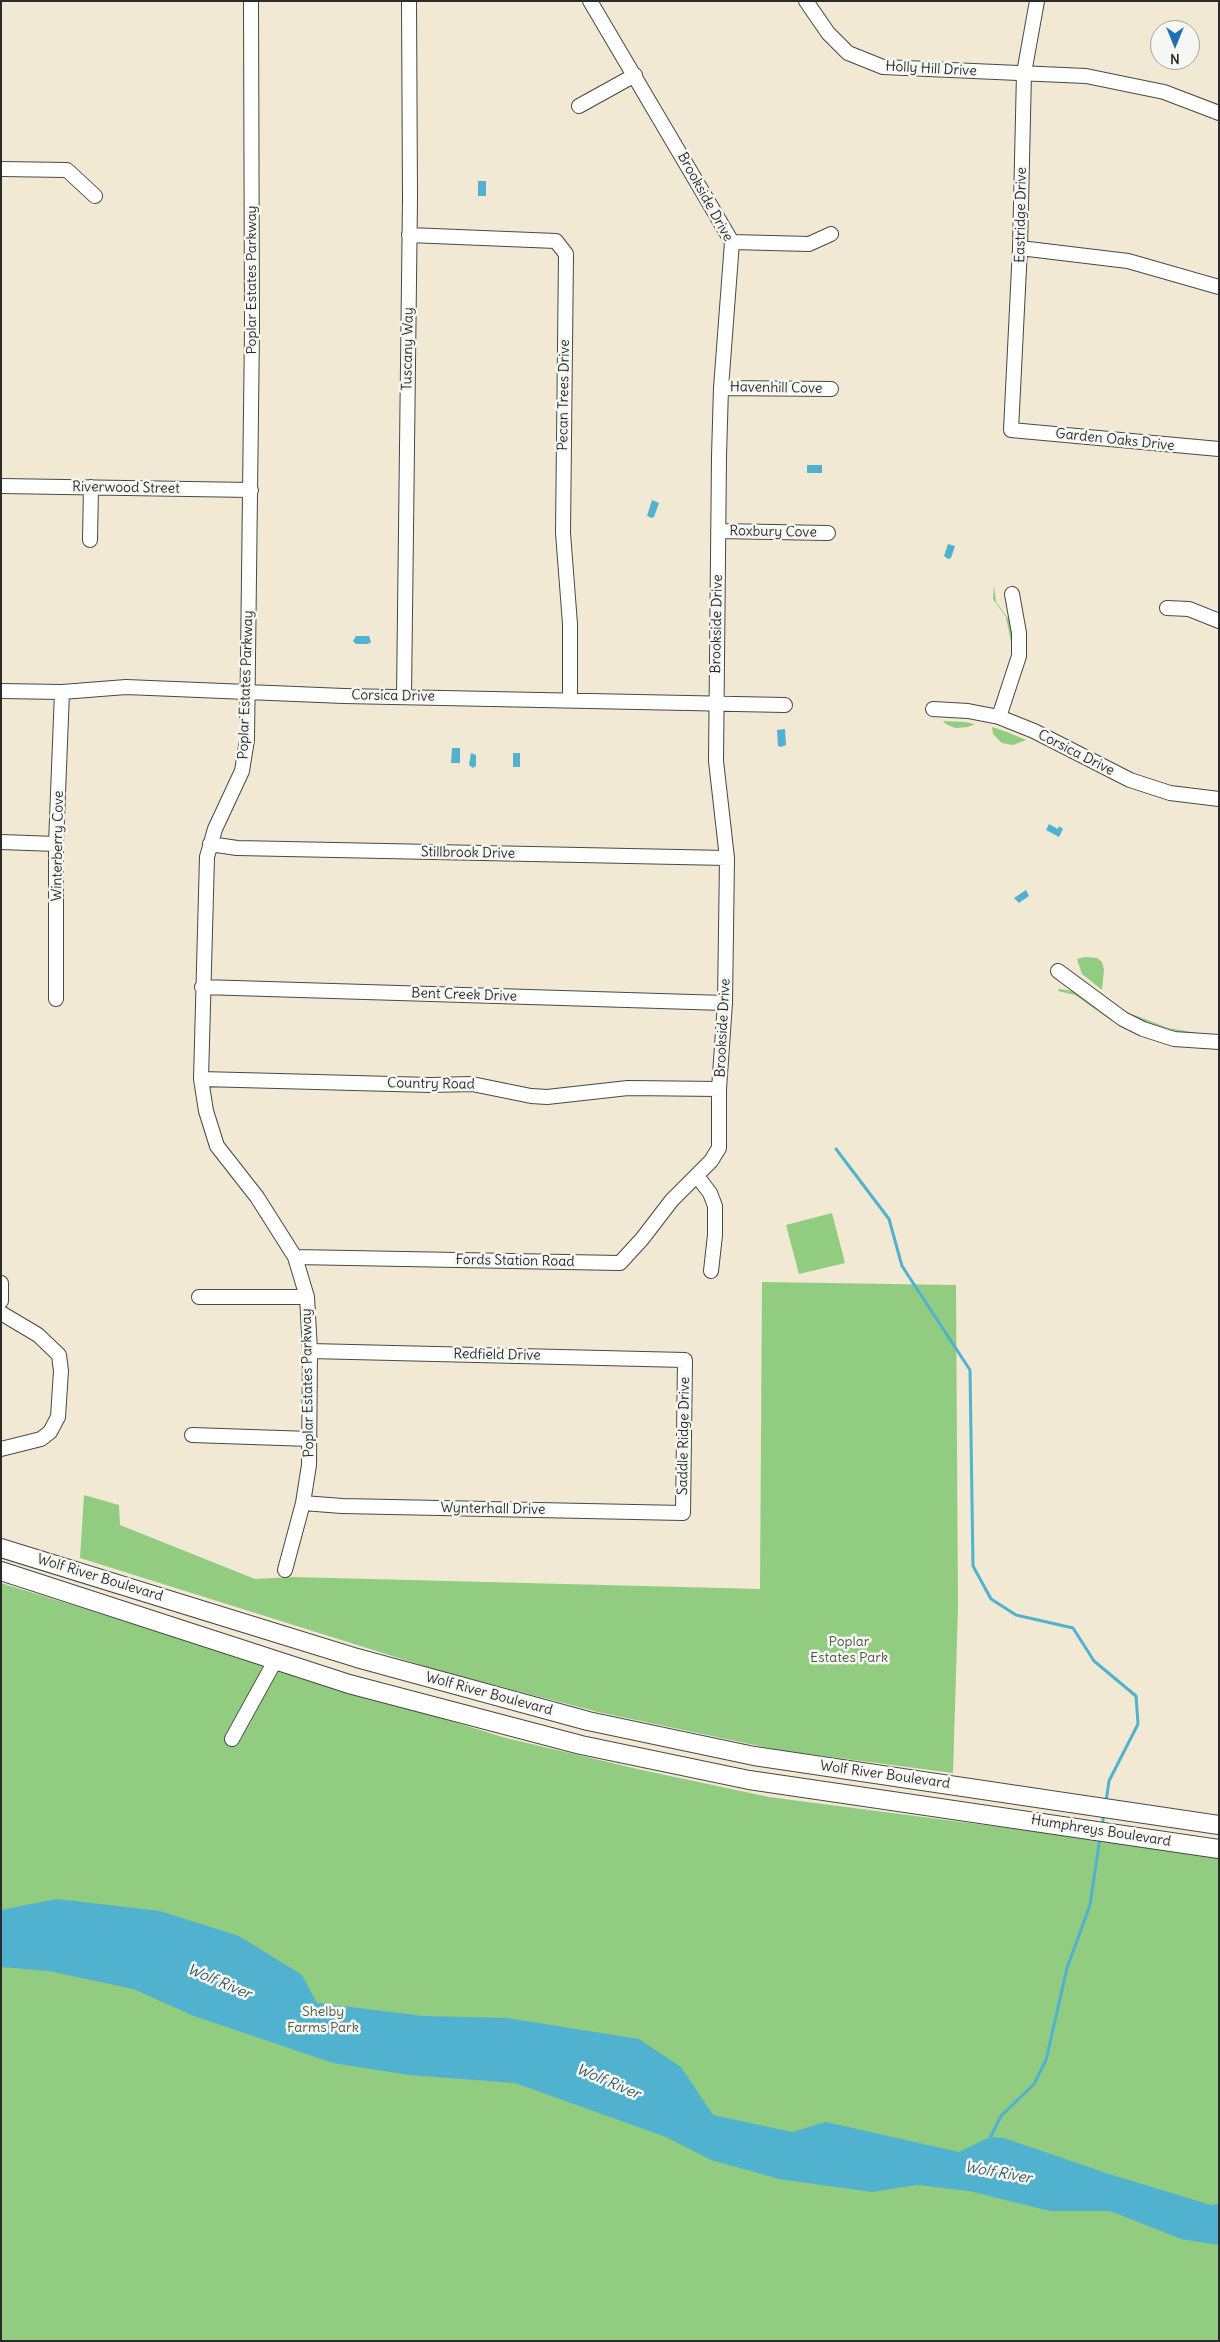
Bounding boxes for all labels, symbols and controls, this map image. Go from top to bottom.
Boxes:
north arrow [1150,20,1200,70]
text: N [1170,50,1180,68]
street label: Holly Hill Drive [885,58,977,80]
street label: Brookside Drive [674,150,736,244]
street label: Eastridge Drive [1012,167,1030,263]
street label: Poplar Estates Parkway [244,205,260,355]
street label: Tuscany Way [399,307,417,391]
street label: Pecan Trees Drive [555,339,573,451]
street label: Havenhill Cove [730,379,822,397]
street label: Garden Oaks Drive [1055,425,1175,455]
street label: Riverwood Street [72,479,180,497]
street label: Roxbury Cove [729,523,817,541]
street label: Brookside Drive [708,574,726,674]
street label: Poplar Estates Parkway [235,610,257,760]
street label: Corsica Drive [351,687,435,705]
street label: Corsica Drive [1035,727,1117,779]
street label: Winterberry Cove [49,790,67,902]
street label: Stillbrook Drive [421,844,515,862]
street label: Brookside Drive [712,978,734,1078]
street label: Bent Creek Drive [411,985,517,1005]
street label: Country Road [387,1075,475,1093]
street label: Fords Station Road [455,1252,575,1270]
street label: Poplar Estates Parkway [298,1308,318,1458]
street label: Redfield Drive [453,1346,541,1364]
street label: Saddle Ridge Drive [675,1377,693,1495]
street label: Wynterhall Drive [440,1500,546,1518]
street label: Wolf River Boulevard [35,1551,165,1605]
park label: Poplar Estates Park [810,1634,888,1666]
street label: Wolf River Boulevard [424,1669,554,1719]
street label: Wolf River Boulevard [819,1758,951,1792]
street label: Humphreys Boulevard [1030,1812,1172,1850]
water label: Wolf River [184,1960,254,2004]
park label: Shelby Farms Park [287,2004,359,2036]
water label: Wolf River [573,2060,643,2104]
water label: Wolf River [963,2158,1033,2188]

